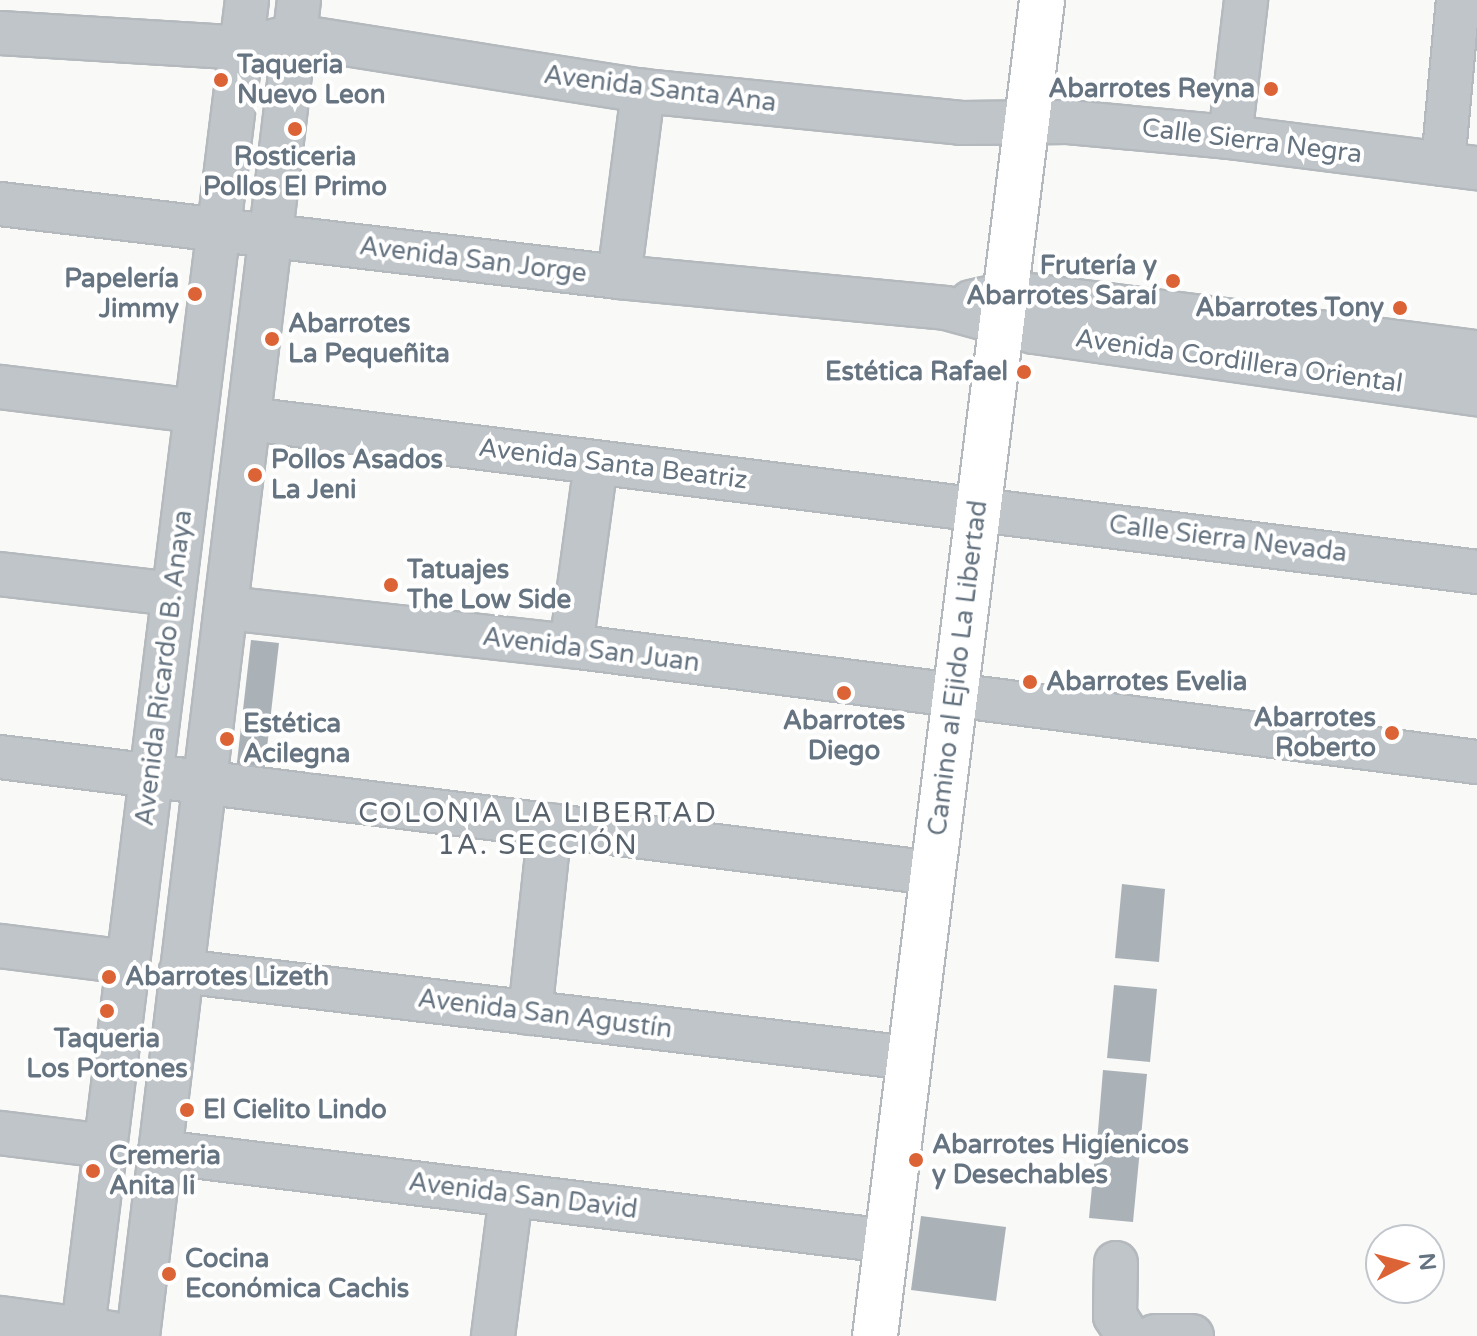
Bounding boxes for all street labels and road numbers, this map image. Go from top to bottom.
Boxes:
street label: Avenida Santa Ana [542,59,778,119]
street label: Calle Sierra Negra [1140,112,1364,170]
street label: Avenida San Jorge [358,231,588,289]
street label: Avenida Cordillera Oriental [1073,323,1405,399]
street label: Avenida Santa Beatriz [477,432,749,496]
street label: Camino al Ejido La Libertad [922,498,994,838]
street label: Avenida Ricardo B. Anaya [129,508,199,828]
street label: Calle Sierra Nevada [1107,509,1349,569]
street label: Avenida San Juan [481,621,701,679]
street label: Avenida San Agustín [416,983,674,1045]
street label: Avenida San David [407,1166,639,1226]

